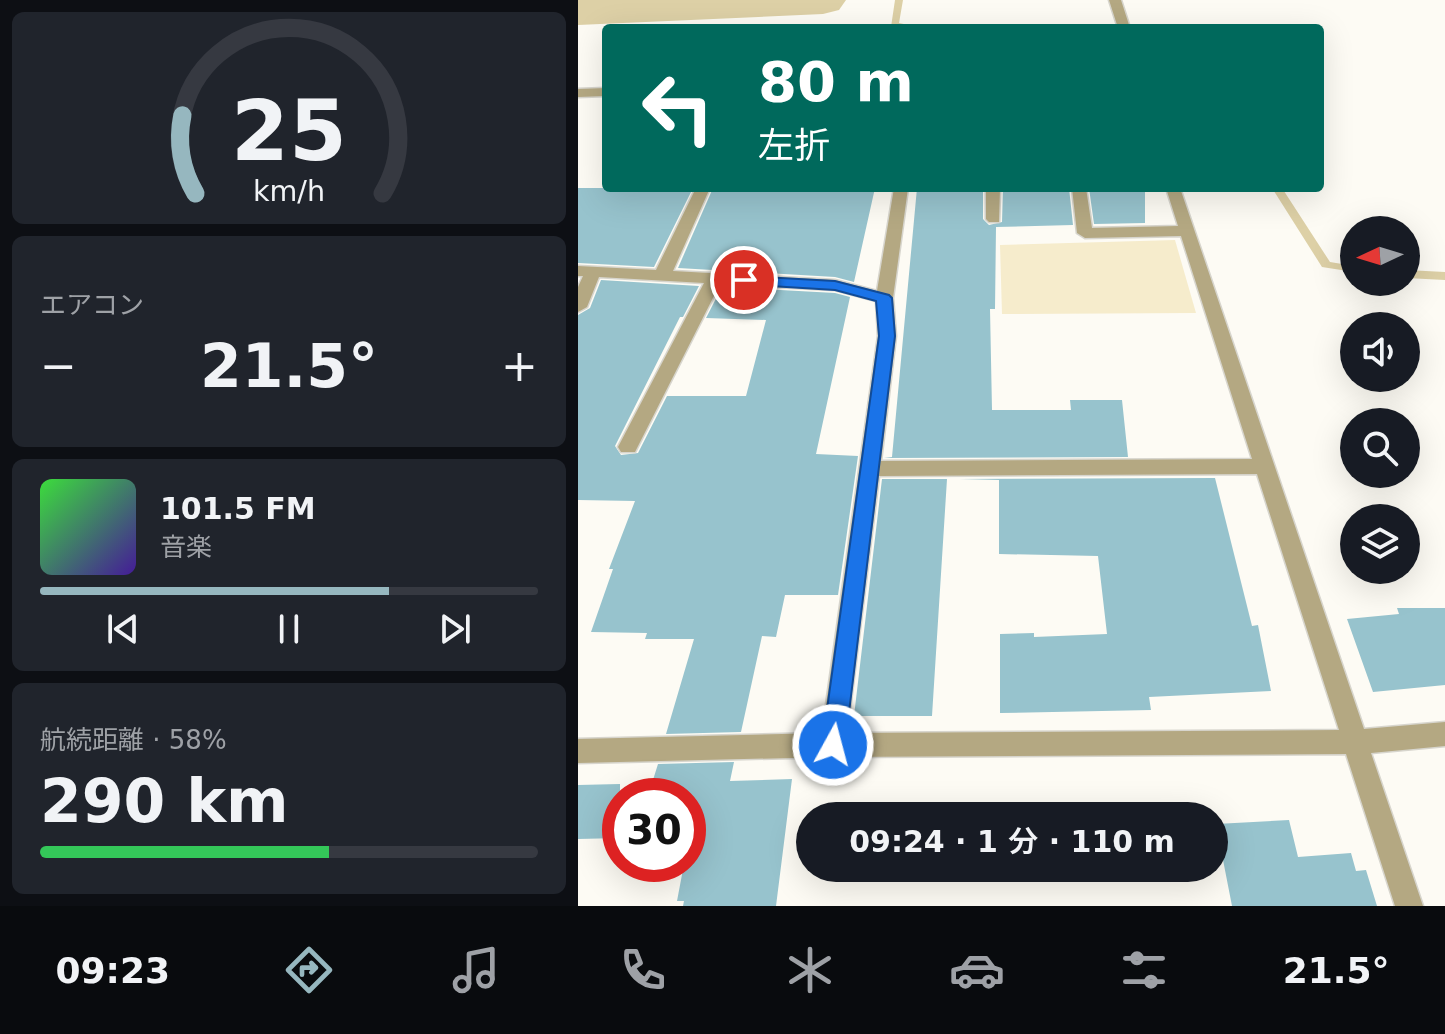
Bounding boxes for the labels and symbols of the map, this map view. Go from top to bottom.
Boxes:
north arrow [1340,216,1420,296]
pin [710,246,778,314]
position arrow [791,703,875,787]
speed limit sign: 30 [602,778,706,882]

